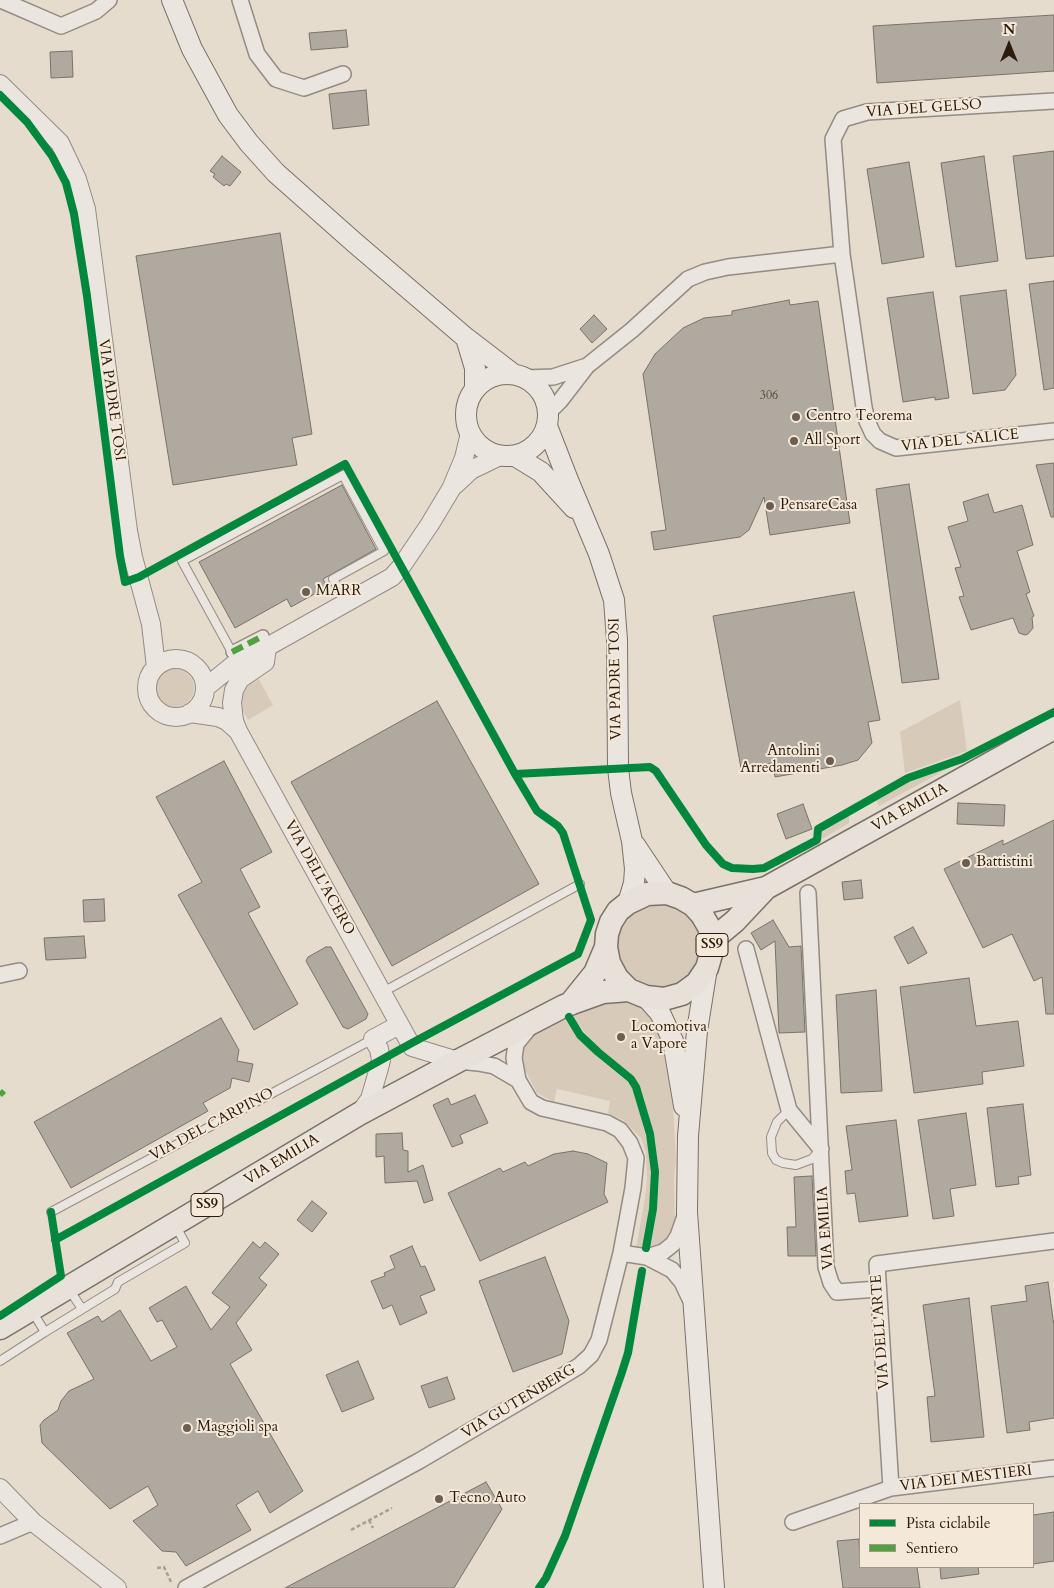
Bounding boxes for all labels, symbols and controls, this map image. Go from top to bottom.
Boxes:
north arrow [984,20,1034,70]
text: N [1003,20,1015,39]
street label: VIA DEL GELSO [865,96,983,122]
street label: VIA PADRE TOSI [94,338,128,462]
house number: 306 [760,389,778,403]
place label: Centro Teorema [806,408,913,426]
marker: Centro Teorema [790,411,802,423]
street label: VIA DEL SALICE [900,426,1020,456]
place label: All Sport [804,432,860,450]
marker: All Sport [788,435,800,447]
place label: PensareCasa [780,497,857,515]
marker: PensareCasa [764,500,776,512]
place label: MARR [316,583,362,601]
marker: MARR [300,586,312,598]
street label: VIA PADRE TOSI [606,617,626,741]
place label: Antolini Arredamenti [740,743,820,778]
marker: Antolini Arredamenti [824,755,836,767]
street label: VIA EMILIA [869,780,951,836]
street label: VIA DELL'ACERO [280,817,358,939]
place label: Battistini [976,854,1033,872]
marker: Battistini [960,857,972,869]
road number: SS9 [696,934,728,956]
place label: Locomotiva a Vapore [631,1019,707,1054]
marker: Locomotiva a Vapore [615,1031,627,1043]
street label: VIA DEL CARPINO [147,1085,277,1165]
street label: VIA EMILIA [241,1131,323,1189]
street label: VIA EMILIA [814,1185,838,1271]
road number: SS9 [191,1194,223,1216]
street label: VIA DELL'ARTE [868,1274,894,1390]
street label: VIA GUTENBERG [459,1361,579,1443]
place label: Maggioli spa [197,1419,278,1437]
marker: Maggioli spa [181,1422,193,1434]
street label: VIA DEI MESTIERI [899,1462,1033,1496]
place label: Tecno Auto [449,1490,526,1508]
marker: Tecno Auto [433,1493,445,1505]
legend [859,1503,1034,1568]
text: Pista ciclabile [906,1513,990,1533]
text: Sentiero [906,1538,958,1558]

